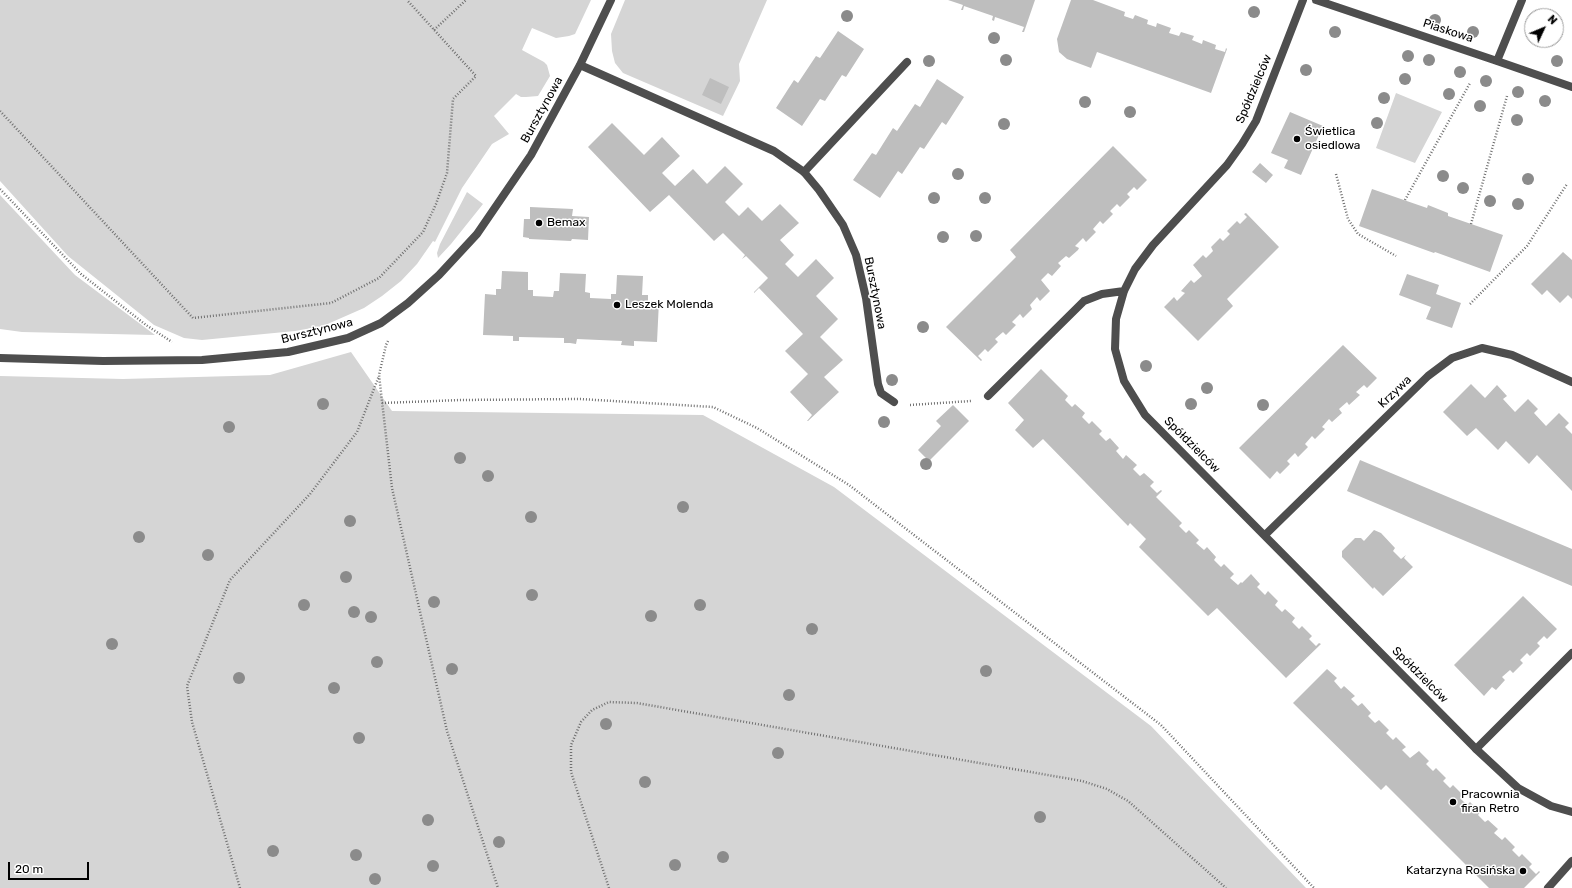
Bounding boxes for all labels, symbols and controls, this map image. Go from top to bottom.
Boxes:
north arrow [1524,8,1564,48]
text: N [1545,13,1560,27]
street label: Piaskowa [1421,16,1475,46]
street label: Spółdzielców [1233,52,1275,126]
street label: Bursztynowa [518,74,566,146]
place label: Świetlica osiedlowa [1305,125,1360,153]
marker: Świetlica osiedlowa [1292,134,1302,144]
place label: Bemax [547,216,585,230]
marker: Bemax [534,218,544,228]
street label: Bursztynowa [861,256,889,330]
place label: Leszek Molenda [625,298,713,312]
marker: Leszek Molenda [612,300,622,310]
street label: Bursztynowa [280,315,354,347]
street label: Krzywa [1375,373,1415,411]
street label: Spółdzielców [1161,414,1223,476]
street label: Spółdzielców [1389,644,1451,706]
place label: Pracownia firan Retro [1461,788,1520,816]
marker: Pracownia firan Retro [1448,797,1458,807]
scale bar [10,854,91,880]
text: 20 m [15,862,43,876]
place label: Katarzyna Rosińska [1406,864,1515,878]
marker: Katarzyna Rosińska [1518,866,1528,876]

